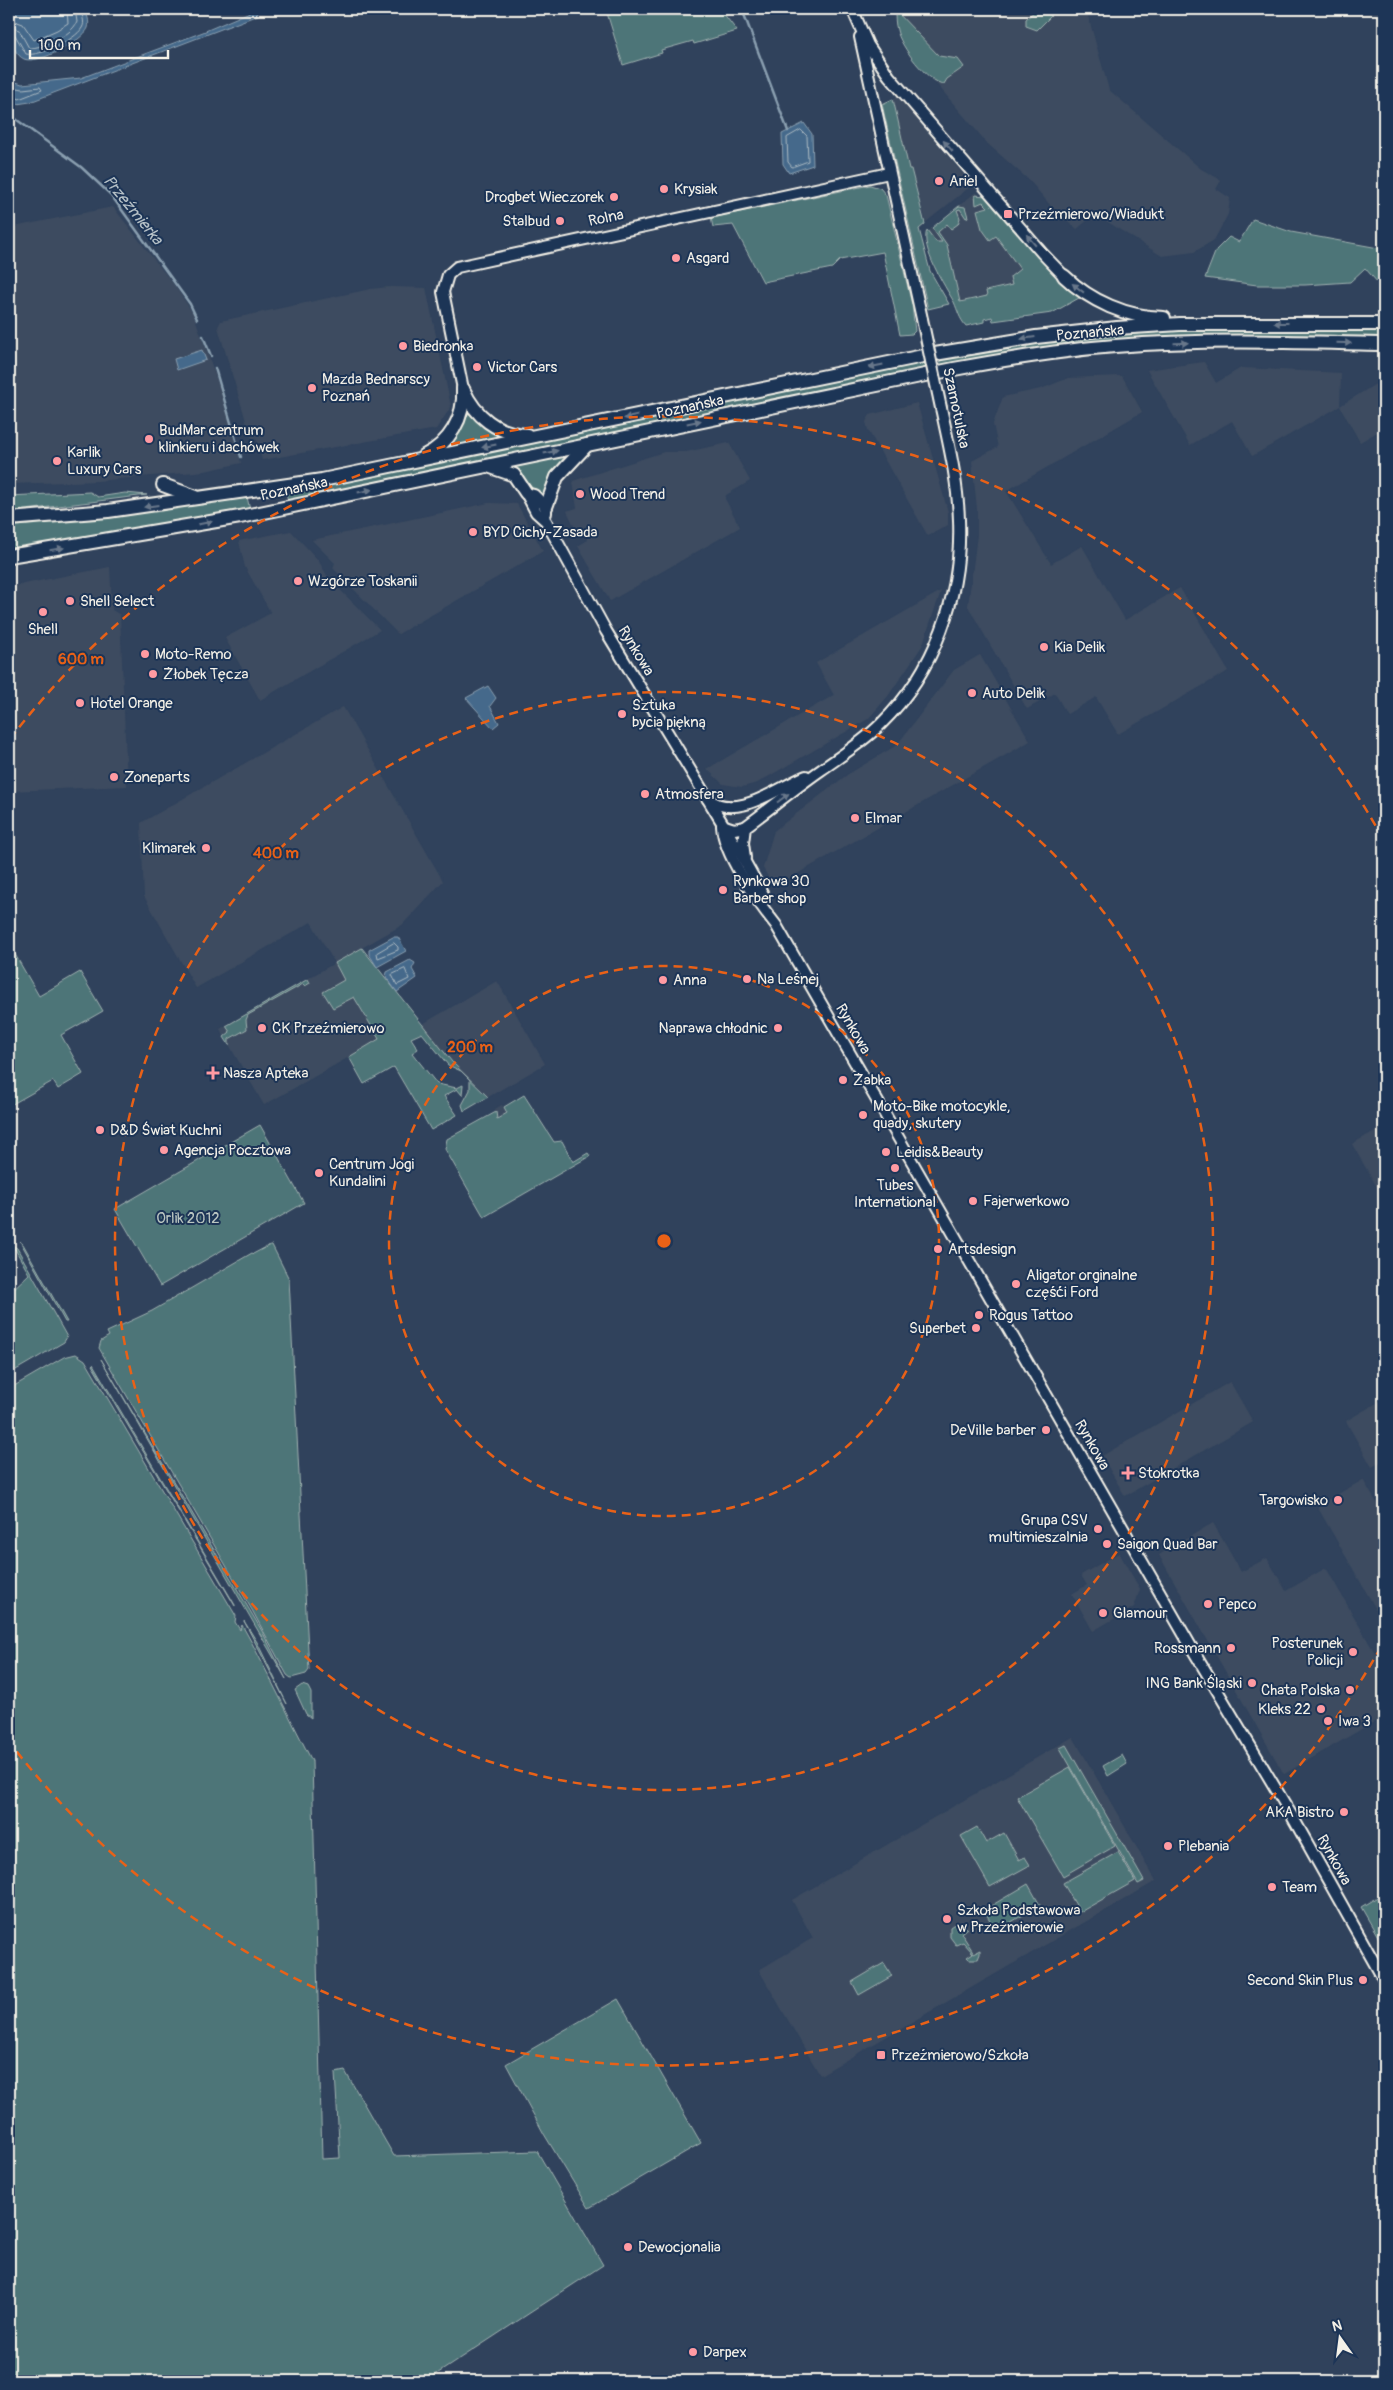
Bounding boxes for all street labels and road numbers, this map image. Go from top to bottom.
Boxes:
street label: Rolna [587,205,625,231]
street label: Poznańska [1055,321,1125,345]
street label: Szamotulska [938,366,974,450]
street label: Poznańska [655,391,725,423]
street label: Poznańska [259,473,329,505]
street label: Rynkowa [614,623,658,679]
street label: Rynkowa [831,1001,875,1058]
street label: Rynkowa [1070,1417,1114,1474]
street label: Rynkowa [1312,1831,1356,1889]

